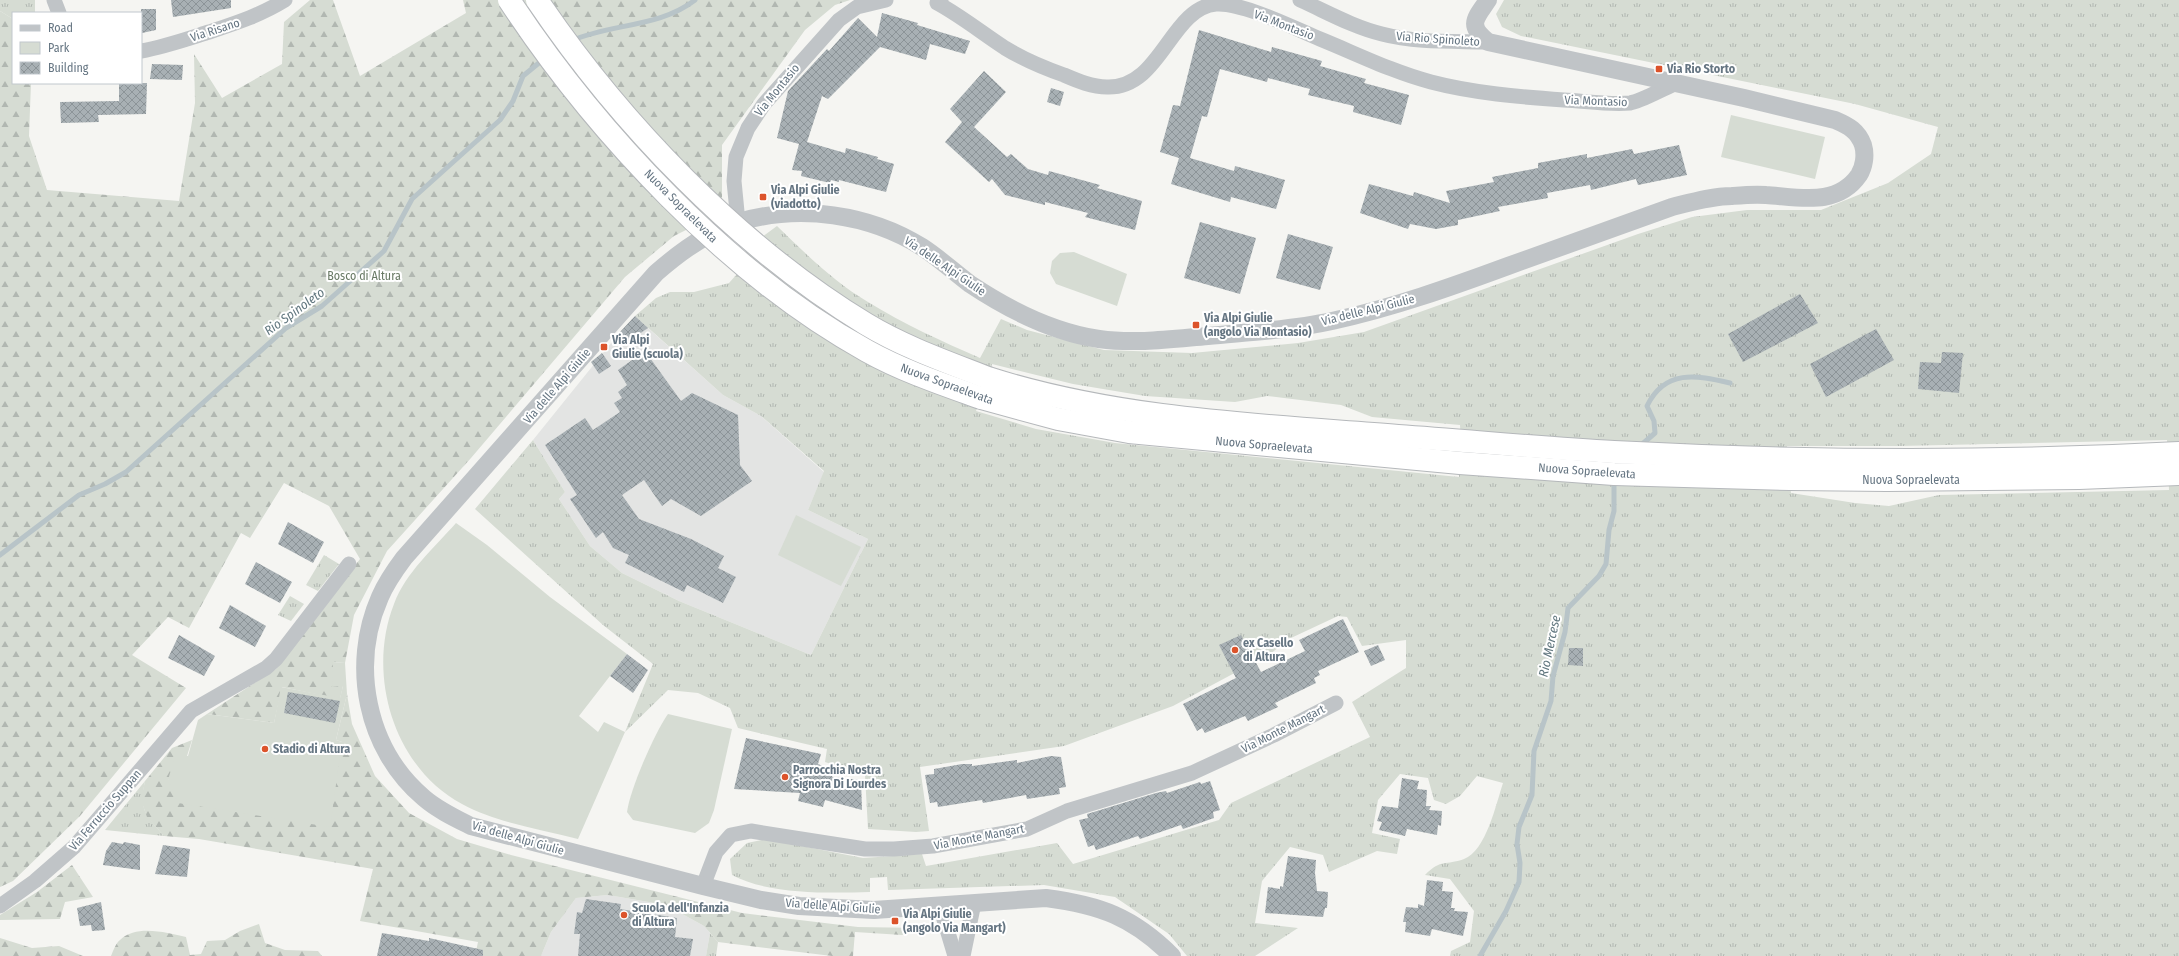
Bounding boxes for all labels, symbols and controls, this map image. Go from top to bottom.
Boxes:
street label: Via Montasio [1252,7,1316,43]
legend [12,12,142,84]
street label: Via Risano [189,15,241,45]
text: Road [48,21,73,35]
street label: Via Rio Spinoleto [1396,29,1480,49]
text: Park [48,41,70,55]
text: Building [48,61,89,75]
street label: Via Montasio [752,61,802,119]
place label: Via Rio Storto [1666,62,1736,76]
marker: Via Rio Storto [1654,64,1664,74]
street label: Via Montasio [1564,93,1628,109]
street label: Nuova Sopraelevata [641,166,721,246]
place label: Via Alpi Giulie (viadotto) [770,183,840,211]
marker: Via Alpi Giulie (viadotto) [758,192,768,202]
street label: Via delle Alpi Giulie [902,234,988,298]
park label: Bosco di Altura [327,269,401,283]
water label: Rio Spinoleto [261,285,327,338]
street label: Via delle Alpi Giulie [1320,292,1416,328]
place label: Via Alpi Giulie (angolo Via Montasio) [1203,311,1312,339]
marker: Via Alpi Giulie (angolo Via Montasio) [1191,320,1201,330]
place label: Via Alpi Giulie (scuola) [611,333,683,361]
marker: Via Alpi Giulie (scuola) [599,342,609,352]
street label: Via delle Alpi Giulie [520,345,594,427]
street label: Nuova Sopraelevata [899,361,995,407]
street label: Nuova Sopraelevata [1215,434,1313,456]
street label: Nuova Sopraelevata [1538,461,1636,481]
street label: Nuova Sopraelevata [1862,473,1960,487]
water label: Rio Mercese [1536,614,1563,678]
place label: ex Casello di Altura [1243,636,1294,664]
marker: ex Casello di Altura [1230,645,1240,655]
street label: Via Monte Mangart [1239,702,1327,756]
place label: Stadio di Altura [273,742,350,756]
marker: Stadio di Altura [260,744,270,754]
place label: Parrocchia Nostra Signora Di Lourdes [793,763,887,791]
street label: Via Ferruccio Suppan [66,767,144,853]
marker: Parrocchia Nostra Signora Di Lourdes [780,772,790,782]
street label: Via delle Alpi Giulie [470,818,566,858]
street label: Via Monte Mangart [933,821,1025,853]
street label: Via delle Alpi Giulie [785,896,881,916]
place label: Scuola dell'Infanzia di Altura [632,901,729,929]
place label: Via Alpi Giulie (angolo Via Mangart) [902,907,1006,935]
marker: Scuola dell'Infanzia di Altura [619,910,629,920]
marker: Via Alpi Giulie (angolo Via Mangart) [890,916,900,926]

